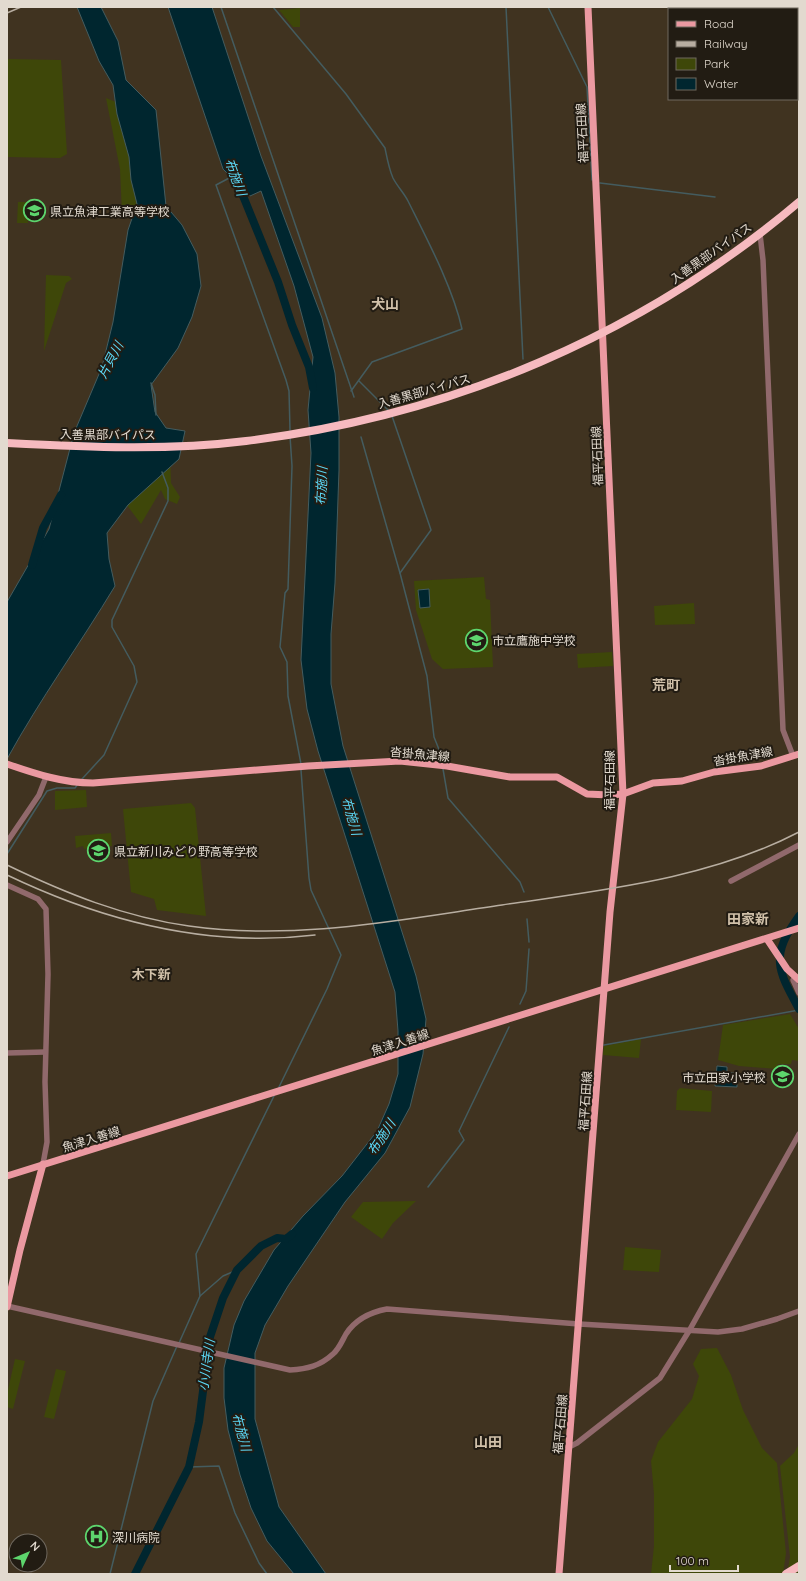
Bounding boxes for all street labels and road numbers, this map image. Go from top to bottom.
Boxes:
street label: 福平石田線 [573,103,591,163]
street label: 入善黒部バイパス [667,219,755,287]
street label: 入善黒部バイパス [376,371,472,411]
street label: 福平石田線 [588,426,606,486]
street label: 入善黒部バイパス [60,427,156,442]
street label: 沓掛魚津線 [712,743,774,769]
street label: 沓掛魚津線 [389,744,451,764]
street label: 福平石田線 [602,750,617,810]
street label: 魚津入善線 [369,1026,431,1058]
street label: 福平石田線 [575,1071,595,1131]
street label: 魚津入善線 [60,1123,122,1155]
street label: 福平石田線 [550,1393,570,1455]

